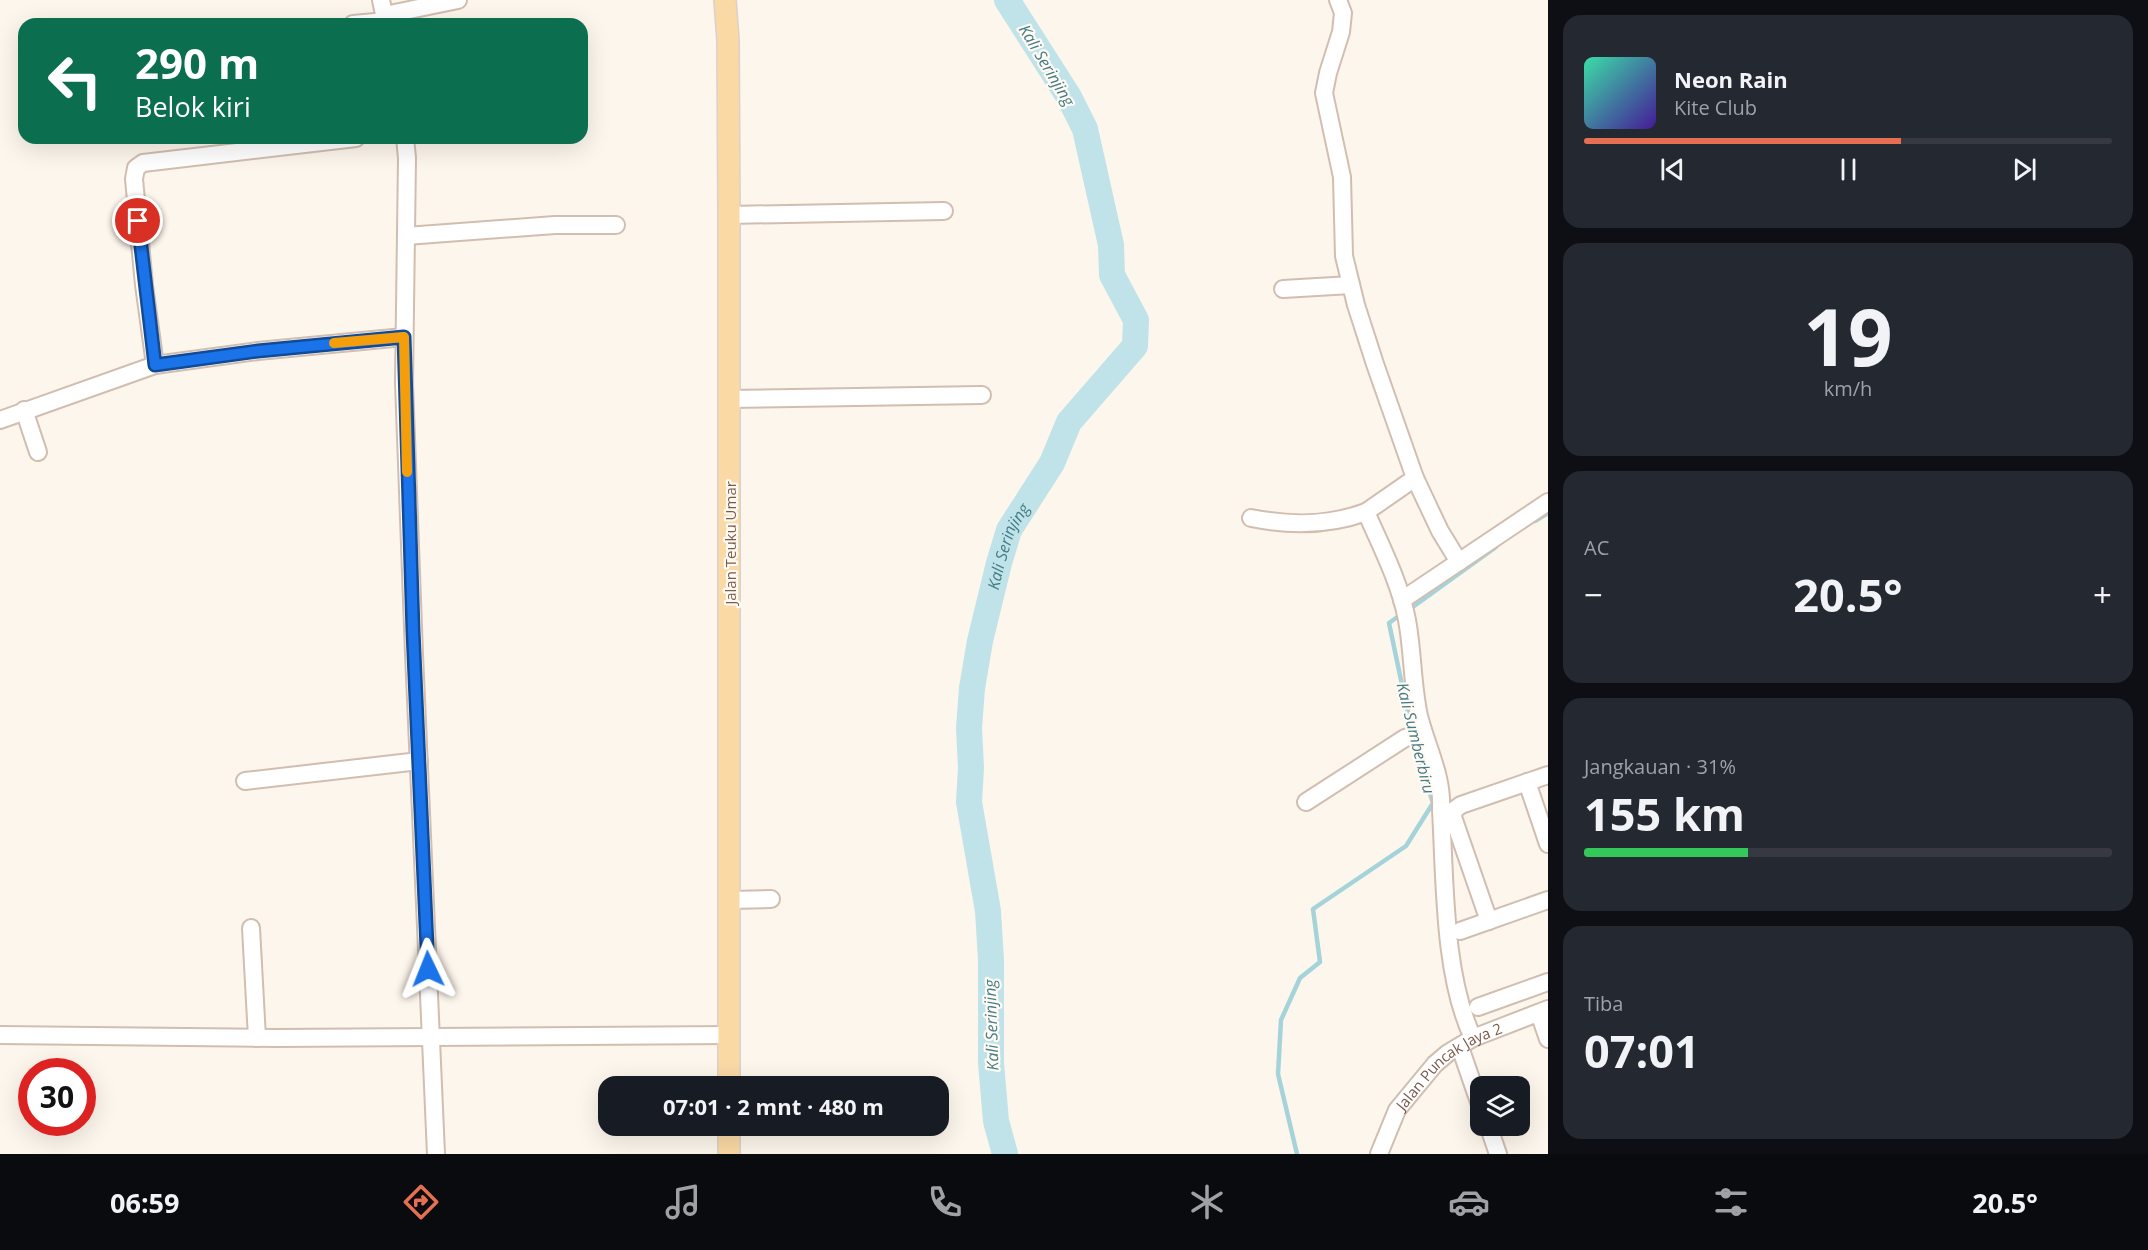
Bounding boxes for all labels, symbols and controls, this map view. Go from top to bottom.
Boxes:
water label: Kali Serinjing [1014,20,1080,110]
text: 290 m [135,34,259,91]
icon: left [36,42,114,120]
text: Neon Rain [1674,64,1788,94]
text: Belok kiri [135,88,251,125]
text: Kite Club [1674,94,1757,121]
icon: previous [1656,153,1689,186]
icon: pause [1832,153,1865,186]
icon: next [2008,153,2041,186]
pin [112,195,163,246]
icon: arrive [121,204,154,237]
text: 19 [1803,283,1893,389]
text: km/h [1824,375,1872,402]
street label: Jalan Teuku Umar [720,481,740,607]
water label: Kali Serinjing [982,498,1035,592]
text: AC [1584,534,1609,561]
text: 20.5° [1793,564,1903,625]
text: − [1584,572,1603,617]
text: + [2093,572,2112,617]
water label: Kali Sumberbiru [1392,680,1440,796]
text: Jangkauan · 31% [1584,753,1736,780]
text: 155 km [1584,783,1745,844]
position arrow [396,937,460,1001]
water label: Kali Serinjing [978,978,1004,1071]
text: Tiba [1584,990,1623,1017]
street label: Jalan Puncak Jaya 2 [1390,1018,1505,1116]
text: 07:01 [1584,1020,1700,1081]
speed limit sign: 30 [18,1058,96,1136]
map controls [1470,1076,1530,1136]
button: layers [1470,1076,1530,1136]
text: 07:01 · 2 mnt · 480 m [663,1091,884,1121]
icon: directions [400,1181,442,1223]
icon: music [662,1181,704,1223]
icon: phone [924,1181,966,1223]
icon: climate [1186,1181,1228,1223]
icon: car [1448,1181,1490,1223]
icon: filters [1710,1181,1752,1223]
text: 06:59 [110,1184,180,1221]
text: 20.5° [1972,1184,2038,1221]

